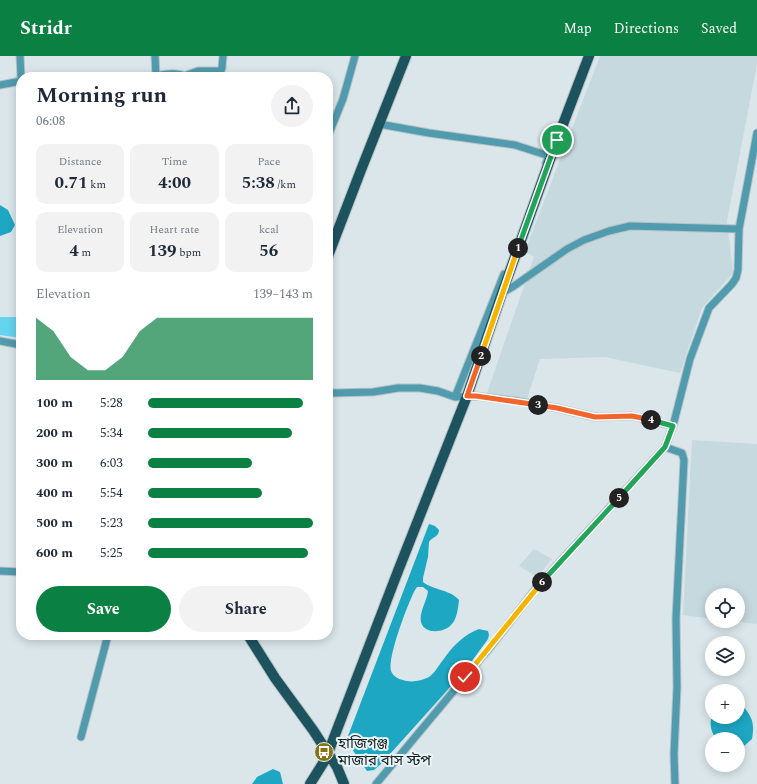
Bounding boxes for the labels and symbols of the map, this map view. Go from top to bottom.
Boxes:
pin [540,123,574,157]
pin: 1 [508,238,528,258]
pin: 2 [471,346,491,366]
pin: 3 [528,395,548,415]
pin: 4 [641,410,661,430]
pin: 5 [609,488,629,508]
pin: 6 [532,572,552,592]
pin [448,660,482,694]
place label: হাজিগঞ্জ মাজার বাস স্টপ [337,732,431,772]
bus stop icon: হাজিগঞ্জ মাজার বাস স্টপ [313,741,335,763]

